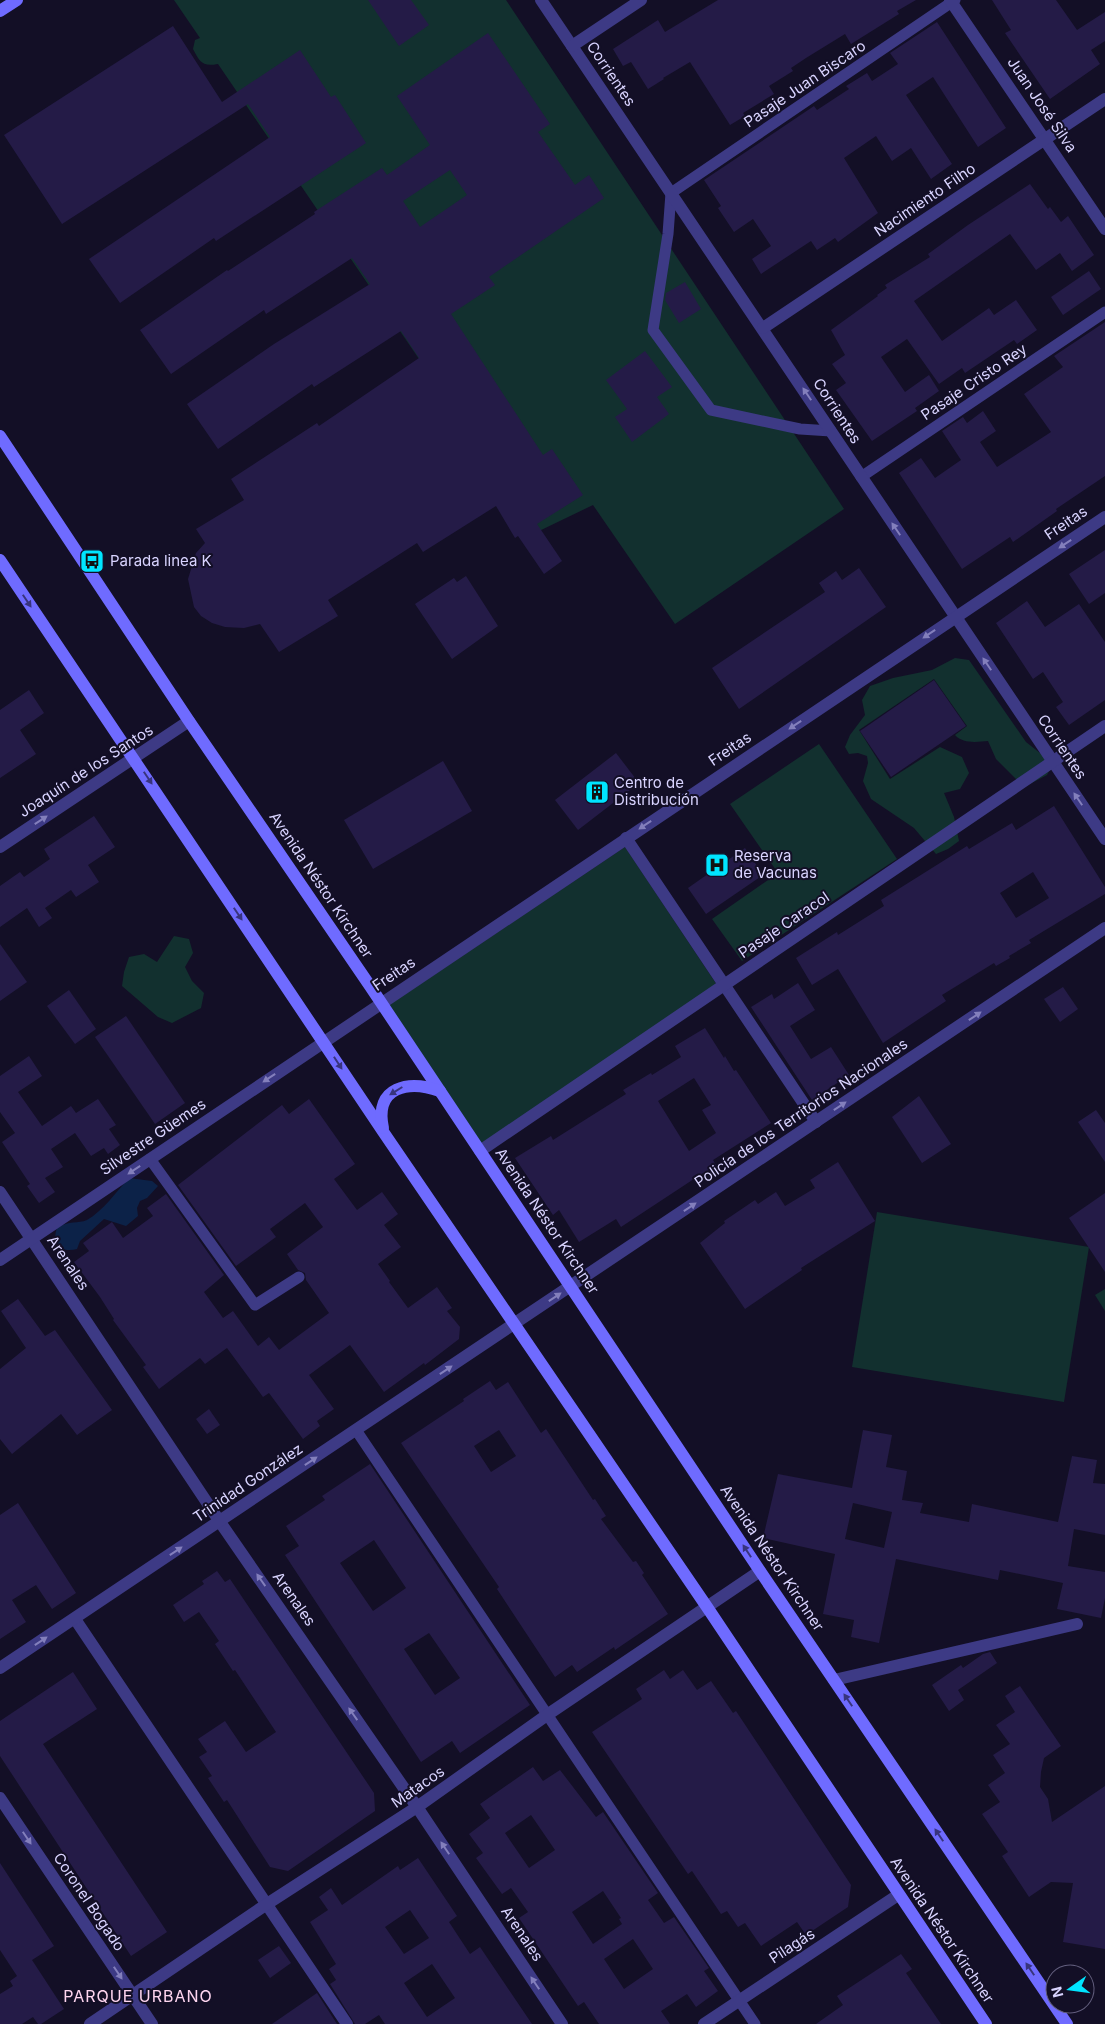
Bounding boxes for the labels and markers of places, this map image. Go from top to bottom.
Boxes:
bus stop icon: Parada linea K [79,548,105,574]
place label: Parada linea K [110,551,212,570]
place label: Centro de Distribución [614,773,699,809]
building icon: Centro de Distribución [584,779,610,805]
place label: Reserva de Vacunas [734,846,817,882]
hospital icon: Reserva de Vacunas [704,852,730,878]

